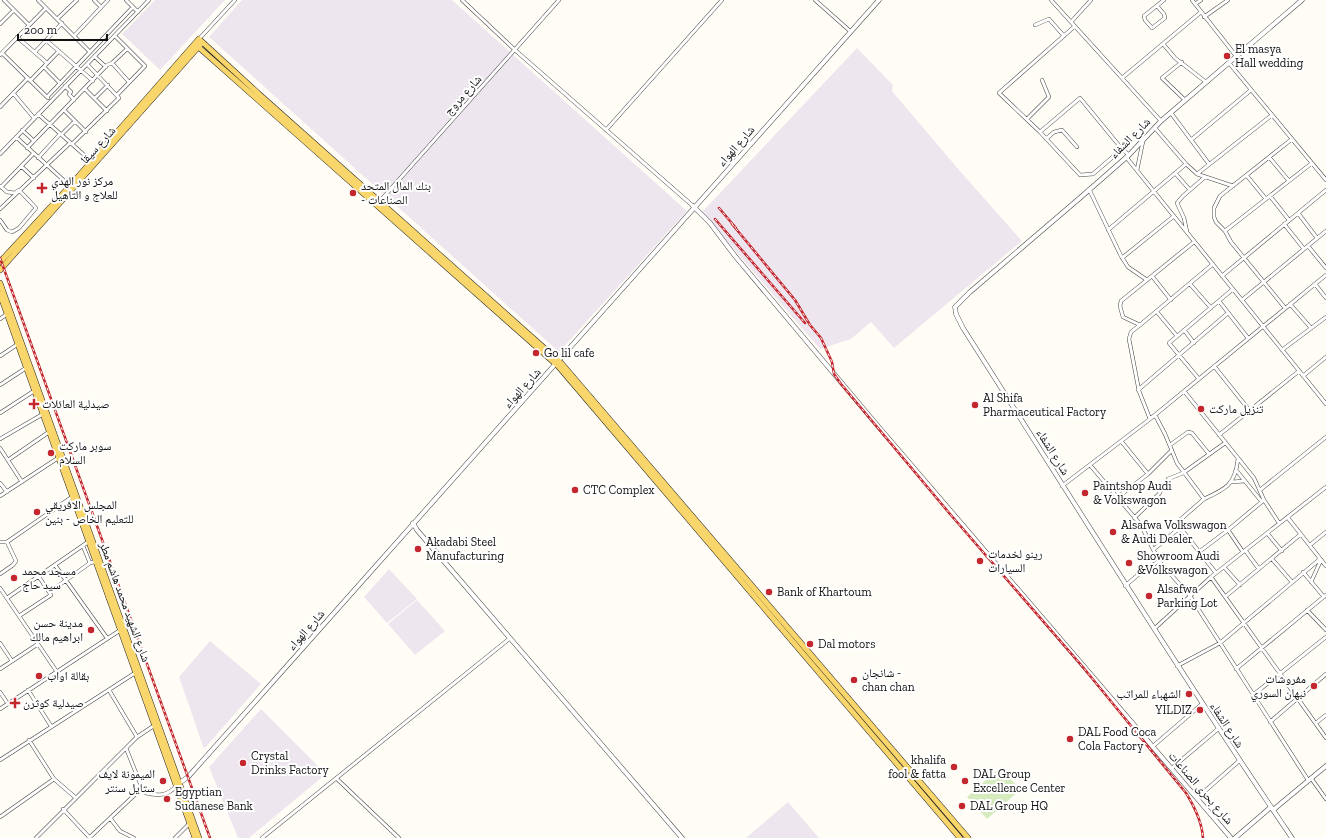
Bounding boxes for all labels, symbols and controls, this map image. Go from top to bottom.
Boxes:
scale bar [18,16,107,42]
text: 200 m [24,23,58,37]
place label: El masya Hall wedding [1235,42,1304,70]
marker: El masya Hall wedding [1222,51,1232,61]
street label: شارع مروج [441,72,485,119]
street label: شارع الشفاء [1107,115,1154,162]
street label: شارع سيقا [78,123,119,167]
street label: شارع الهواء [715,123,758,170]
place label: مركز نور الهدي للعلاج و التاهيل [51,174,118,202]
place label: بنك المال المتحد - الصناعات [361,179,431,207]
marker: مركز نور الهدي للعلاج و التاهيل [36,182,48,194]
marker: بنك المال المتحد - الصناعات [348,188,358,198]
place label: Go lil cafe [544,346,595,360]
marker: Go lil cafe [531,348,541,358]
street label: شارع الهواء [500,365,544,412]
place label: Al Shifa Pharmaceutical Factory [983,391,1107,419]
place label: صيدلية العائلات [42,397,110,411]
marker: صيدلية العائلات [29,399,39,409]
marker: Al Shifa Pharmaceutical Factory [970,400,980,410]
place label: تنزيل ماركت [1209,402,1264,416]
marker: تنزيل ماركت [1196,404,1206,414]
street label: شارع الشفاء [1032,426,1073,478]
place label: سوبر ماركت السلام [59,439,111,468]
marker: سوبر ماركت السلام [46,448,56,458]
place label: Paintshop Audi & Volkswagon [1093,479,1172,507]
place label: CTC Complex [583,483,654,497]
marker: CTC Complex [570,485,580,495]
marker: Paintshop Audi & Volkswagon [1080,488,1090,498]
place label: المجلس الافريقي للتعليم الخاص - بنين [45,498,133,527]
marker: المجلس الافريقي للتعليم الخاص - بنين [32,507,42,517]
place label: Alsafwa Volkswagon & Audi Dealer [1121,518,1227,546]
marker: Alsafwa Volkswagon & Audi Dealer [1108,527,1118,537]
place label: Akadabi Steel Manufacturing [426,535,504,563]
street label: شارع الشهيد محمد هاشم مطر [95,539,153,664]
marker: Akadabi Steel Manufacturing [413,544,423,554]
place label: رينو لخدمات السيارات [988,547,1043,575]
place label: Showroom Audi &Volkswagon [1137,549,1220,577]
marker: رينو لخدمات السيارات [975,556,985,566]
marker: Showroom Audi &Volkswagon [1124,558,1134,568]
place label: مسجد محمد سيد حاج [22,564,76,592]
marker: مسجد محمد سيد حاج [9,573,19,583]
place label: Alsafwa Parking Lot [1157,582,1218,610]
place label: Bank of Khartoum [777,585,872,599]
marker: Bank of Khartoum [764,587,774,597]
marker: Alsafwa Parking Lot [1144,591,1154,601]
street label: شارع الهواء [285,607,328,654]
place label: مدينة حسن ابراهيم مالك [30,616,83,645]
marker: مدينة حسن ابراهيم مالك [86,625,96,635]
place label: Dal motors [818,637,876,651]
marker: Dal motors [805,639,815,649]
place label: شانجان - chan chan [862,666,915,694]
place label: بقالة اواب [47,669,89,683]
marker: بقالة اواب [34,671,44,681]
place label: مفروشات نبهان السوري [1251,672,1306,703]
marker: شانجان - chan chan [849,675,859,685]
marker: مفروشات نبهان السوري [1309,681,1319,691]
place label: الشهباء للمراتب [1116,687,1181,701]
marker: الشهباء للمراتب [1184,689,1194,699]
place label: صيدلية كوثرن [23,696,84,710]
marker: صيدلية كوثرن [10,698,20,708]
street label: شارع الشفاء [1206,699,1247,751]
place label: YILDIZ [1154,703,1192,717]
marker: YILDIZ [1195,705,1205,715]
place label: DAL Food Coca Cola Factory [1078,725,1156,753]
marker: DAL Food Coca Cola Factory [1065,734,1075,744]
place label: Crystal Drinks Factory [251,749,329,777]
street label: شارع بحرى الصناعات [1165,749,1236,828]
place label: khalifa fool & fatta [888,753,946,781]
marker: Crystal Drinks Factory [238,758,248,768]
marker: khalifa fool & fatta [949,762,959,772]
place label: الميمونة لايف ستايل سنتر [98,767,155,795]
place label: DAL Group Excellence Center [973,767,1065,795]
marker: الميمونة لايف ستايل سنتر [158,776,168,786]
marker: DAL Group Excellence Center [960,776,970,786]
place label: Egyptian Sudanese Bank [175,785,254,813]
marker: Egyptian Sudanese Bank [162,794,172,804]
place label: DAL Group HQ [970,799,1048,813]
marker: DAL Group HQ [957,801,967,811]

